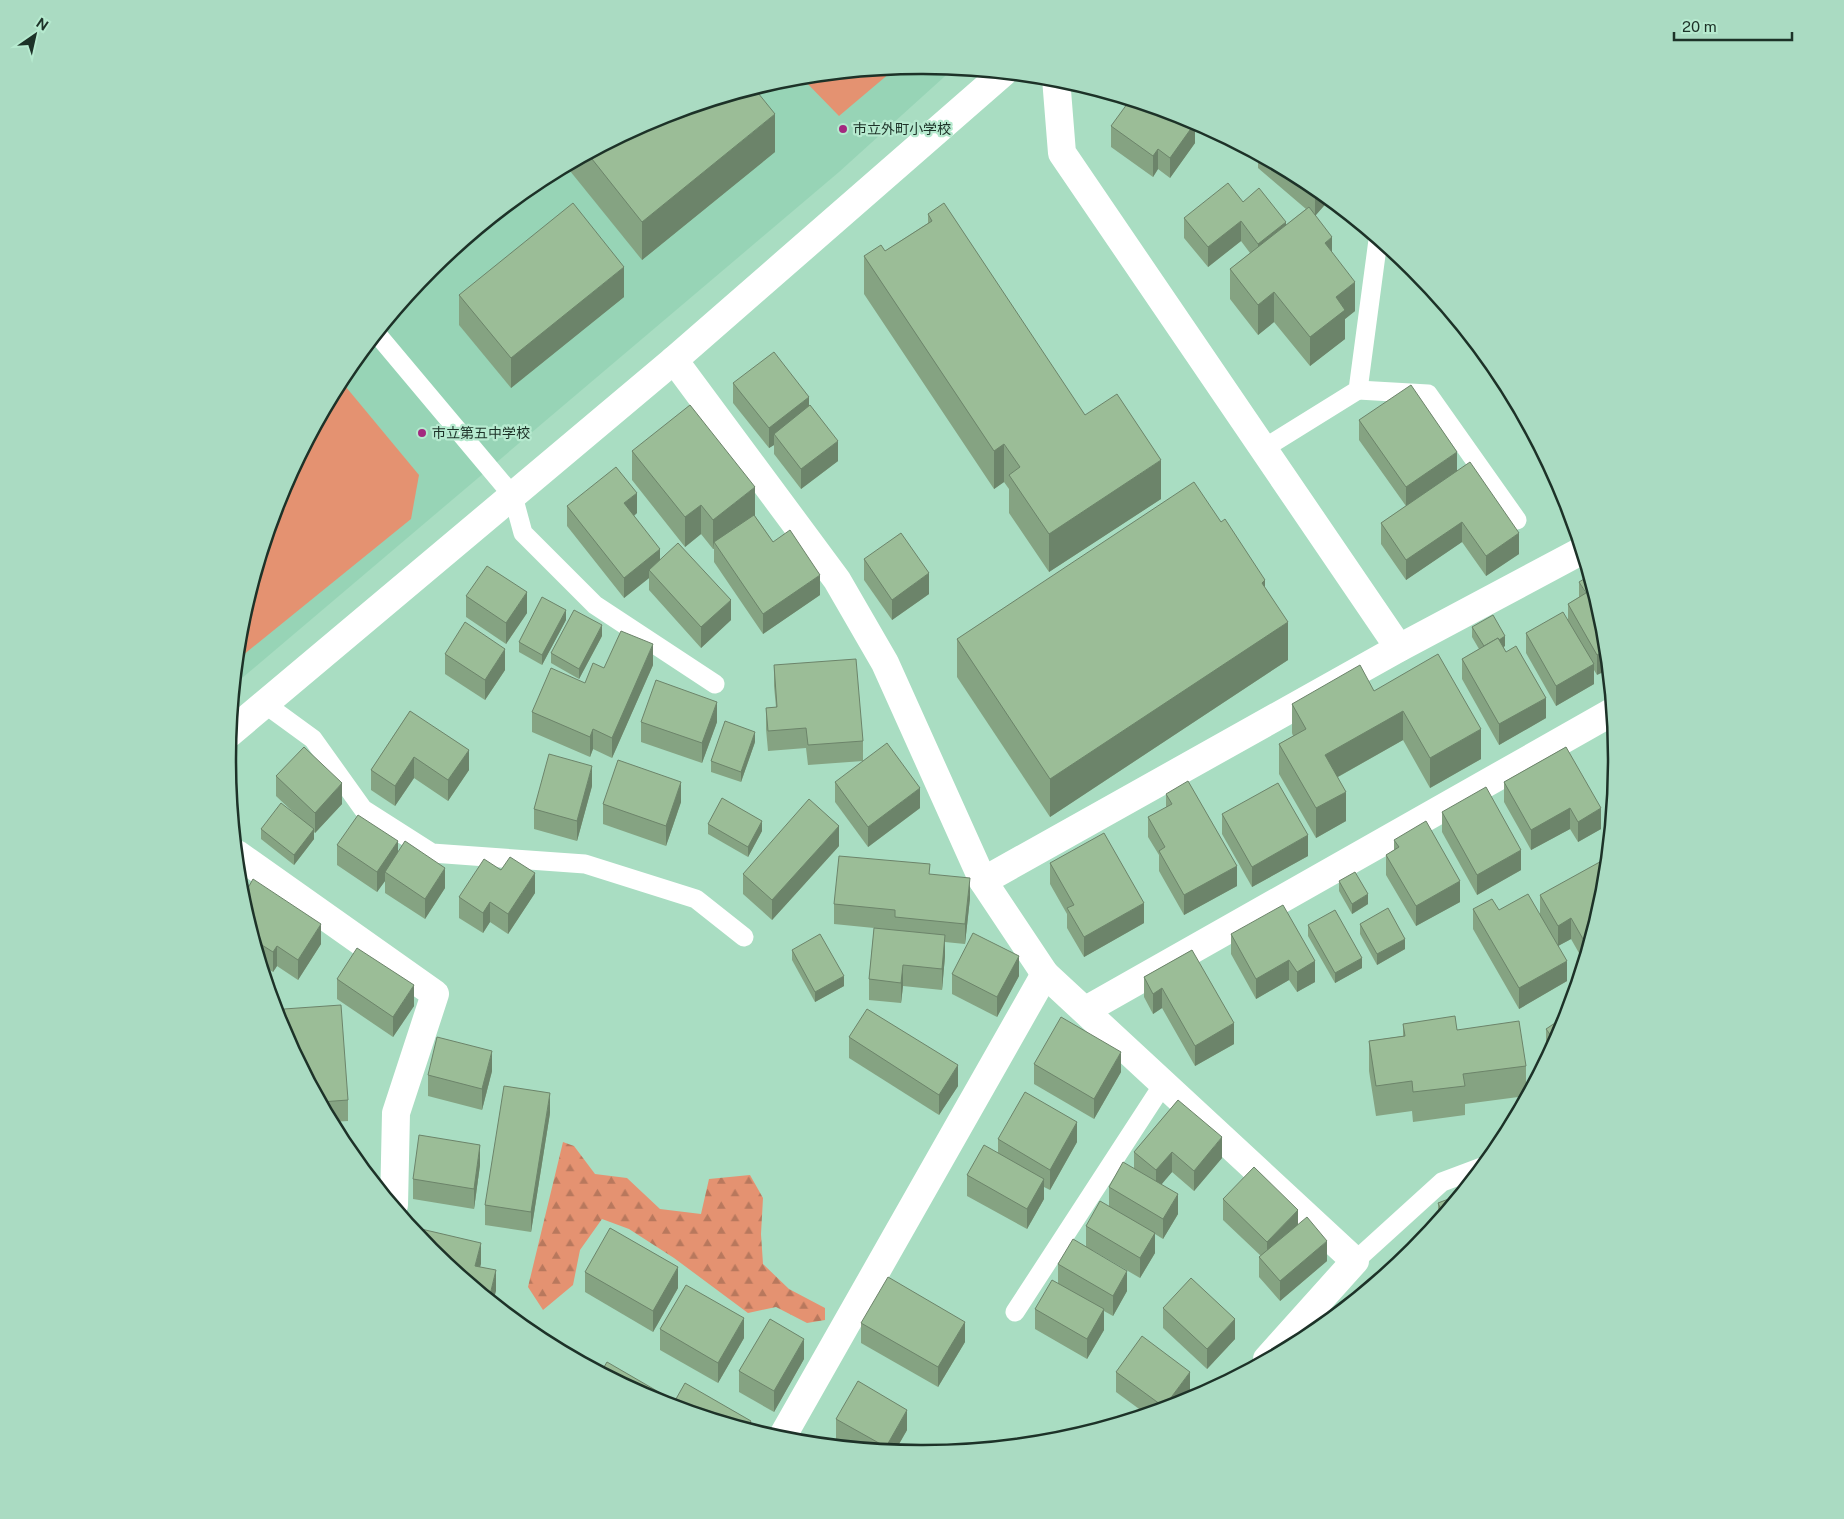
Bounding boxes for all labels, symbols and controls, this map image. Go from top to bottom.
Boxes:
north arrow [10,10,60,60]
scale bar [1674,10,1792,42]
text: N [33,15,51,34]
text: 20 m [1682,18,1717,35]
place label: 市立外町小学校 [853,121,951,137]
marker: 市立外町小学校 [837,123,849,135]
place label: 市立第五中学校 [432,425,530,441]
marker: 市立第五中学校 [416,427,428,439]

